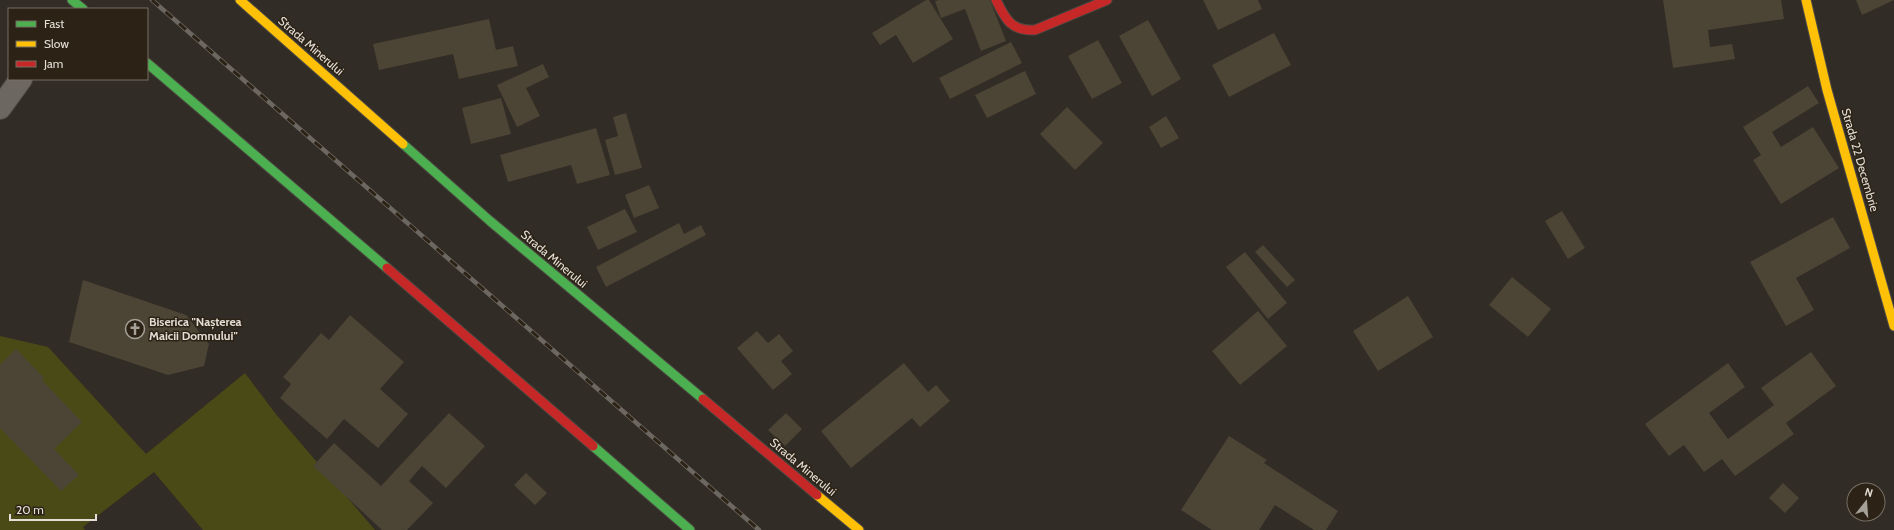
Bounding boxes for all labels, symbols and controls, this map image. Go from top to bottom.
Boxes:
legend [8,8,148,80]
street label: Strada Minerului [275,13,347,78]
text: Fast [44,16,64,31]
text: Slow [44,36,69,51]
text: Jam [43,56,63,71]
street label: Strada 22 Decembrie [1839,107,1882,213]
street label: Strada Minerului [518,226,591,291]
place label: Biserica "Nașterea Maicii Domnului" [149,314,242,343]
church icon: Biserica "Nașterea Maicii Domnului" [124,318,146,340]
street label: Strada Minerului [767,434,840,499]
north arrow [1846,482,1886,522]
text: N [1863,485,1875,500]
scale bar [10,496,96,522]
text: 20 m [16,502,44,517]

